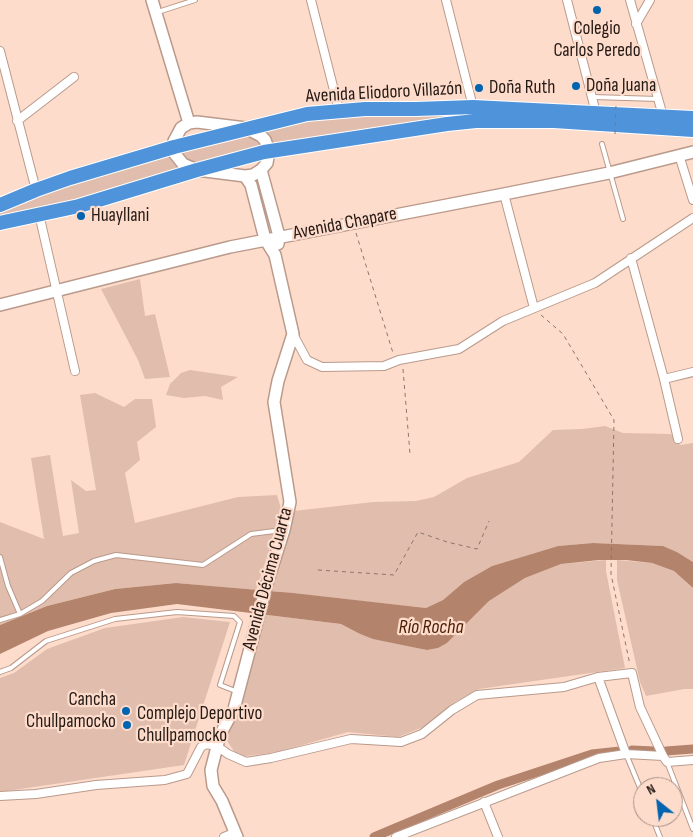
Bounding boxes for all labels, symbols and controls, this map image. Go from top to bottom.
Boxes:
marker: Colegio Carlos Peredo [591,4,603,16]
place label: Colegio Carlos Peredo [553,18,641,62]
place label: Doña Juana [586,75,656,97]
place label: Doña Ruth [489,77,555,99]
street label: Avenida Eliodoro Villazón [305,78,463,108]
marker: Doña Juana [570,80,582,92]
marker: Doña Ruth [473,82,485,94]
street label: Avenida Chapare [291,203,399,245]
place label: Huayllani [91,205,149,227]
marker: Huayllani [75,210,87,222]
street label: Avenida Décima Cuarta [238,505,298,653]
water label: Río Rocha [398,616,464,640]
place label: Cancha Chullpamocko [26,689,116,733]
place label: Complejo Deportivo Chullpamocko [137,703,262,747]
marker: Cancha Chullpamocko [120,705,132,717]
marker: Complejo Deportivo Chullpamocko [121,719,133,731]
north arrow [633,777,683,827]
text: N [644,780,658,799]

